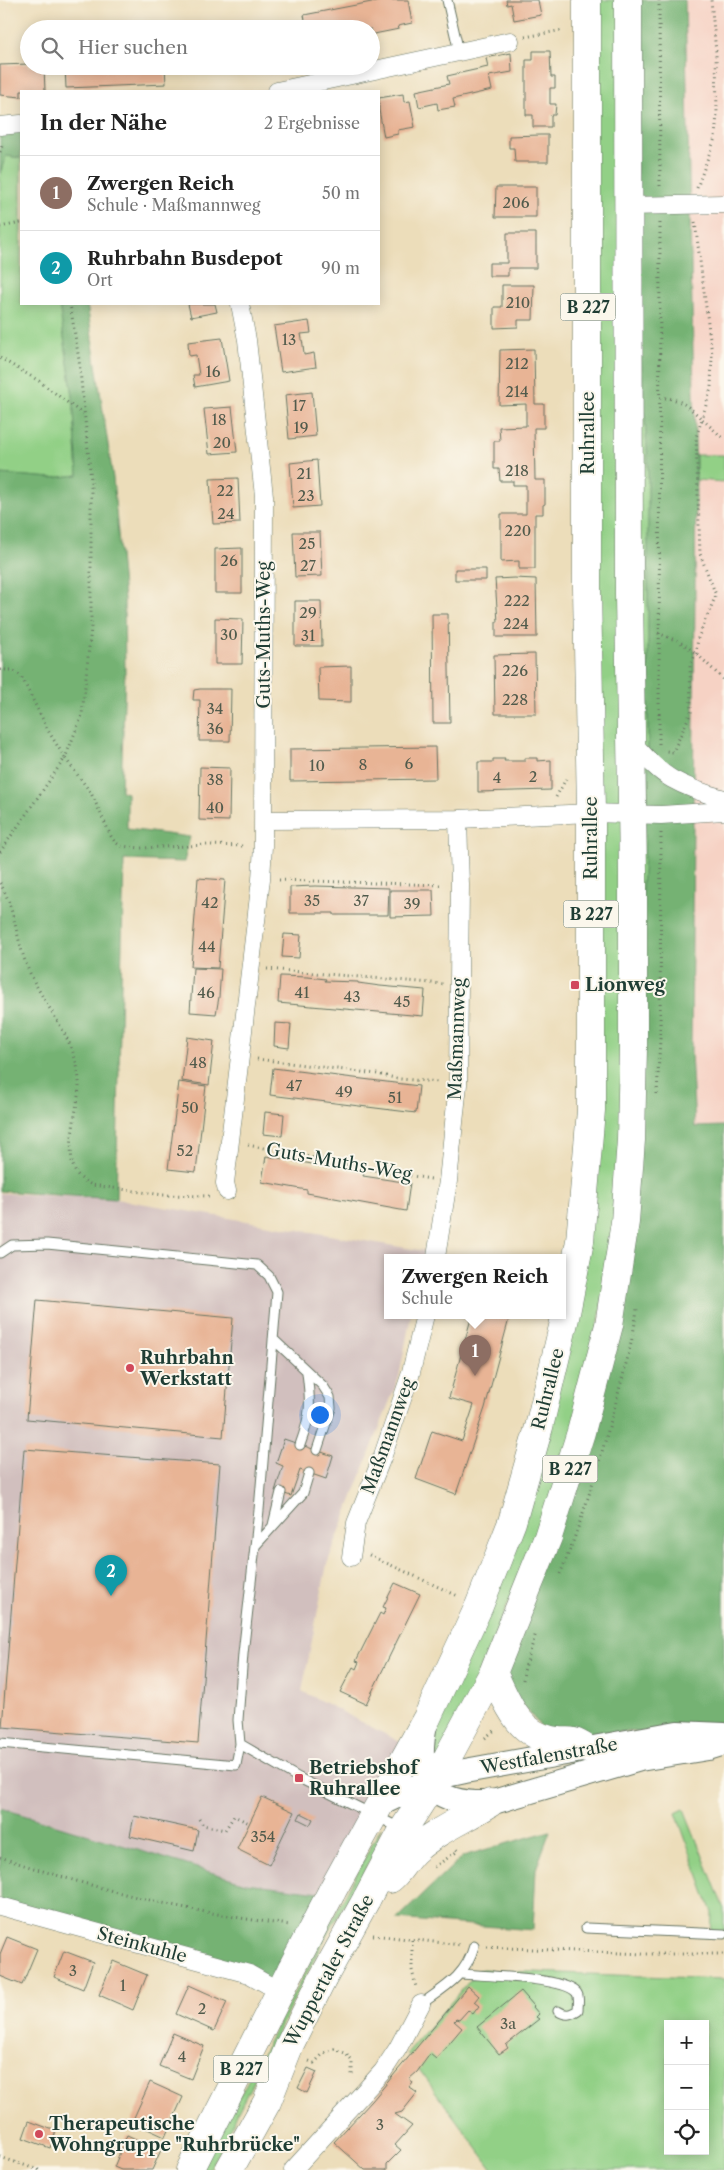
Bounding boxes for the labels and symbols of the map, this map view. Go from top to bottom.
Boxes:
house number: 206 [503,193,530,212]
house number: 210 [506,293,530,312]
road number: B 227 [560,294,616,320]
house number: 13 [282,330,296,349]
house number: 212 [505,354,529,373]
house number: 16 [205,362,221,381]
house number: 214 [505,382,529,401]
street label: Ruhrallee [577,391,599,475]
house number: 17 [292,396,306,415]
house number: 18 [211,410,227,429]
house number: 19 [293,418,309,437]
house number: 20 [213,433,231,452]
house number: 218 [505,461,529,480]
house number: 21 [297,464,312,483]
house number: 22 [216,481,234,500]
house number: 23 [298,486,314,505]
house number: 24 [217,504,235,523]
house number: 220 [505,521,531,540]
house number: 25 [299,534,315,553]
house number: 26 [220,551,238,570]
house number: 27 [300,556,317,575]
street label: Guts-Muths-Weg [253,561,275,709]
house number: 222 [504,591,530,610]
house number: 29 [299,603,317,622]
house number: 224 [503,614,529,633]
house number: 30 [220,625,238,644]
house number: 31 [301,626,316,645]
house number: 226 [502,661,528,680]
house number: 228 [502,690,528,709]
house number: 34 [207,699,223,718]
house number: 36 [206,719,224,738]
house number: 6 [405,754,414,773]
house number: 8 [359,755,368,774]
house number: 10 [309,756,325,775]
house number: 2 [529,767,537,786]
house number: 4 [493,768,501,787]
house number: 38 [206,770,224,789]
street label: Ruhrallee [580,796,602,880]
house number: 40 [206,798,224,817]
house number: 35 [304,891,320,910]
house number: 37 [353,891,369,910]
house number: 42 [201,893,219,912]
house number: 39 [403,894,421,913]
road number: B 227 [564,901,618,928]
house number: 44 [198,937,216,956]
place label: Lionweg [585,974,666,996]
street label: Maßmannweg [444,977,470,1101]
marker: Lionweg [569,979,581,991]
house number: 46 [197,983,215,1002]
house number: 41 [295,983,310,1002]
house number: 43 [344,987,360,1006]
house number: 45 [394,992,410,1011]
house number: 48 [189,1053,207,1072]
house number: 47 [286,1076,303,1095]
house number: 49 [335,1082,353,1101]
house number: 51 [388,1088,403,1107]
house number: 50 [181,1098,199,1117]
street label: Guts-Muths-Weg [264,1138,414,1186]
house number: 52 [177,1141,193,1160]
pin: 1 [459,1335,491,1376]
street label: Ruhrallee [527,1346,569,1432]
place label: Ruhrbahn Werkstatt [139,1347,234,1390]
marker: Ruhrbahn Werkstatt [124,1362,136,1374]
street label: Maßmannweg [357,1374,419,1497]
your location [307,1402,333,1428]
road number: B 227 [542,1456,598,1482]
pin: 2 [95,1555,127,1596]
street label: Westfalenstraße [478,1733,619,1779]
place label: Betriebshof Ruhrallee [309,1757,420,1800]
marker: Betriebshof Ruhrallee [293,1772,305,1784]
house number: 354 [250,1827,276,1846]
street label: Wuppertaler Straße [279,1891,379,2052]
street label: Steinkuhle [95,1922,189,1968]
house number: 3 [69,1961,77,1980]
house number: 1 [120,1976,127,1995]
house number: 2 [198,1999,206,2018]
house number: 3a [500,2014,516,2033]
house number: 4 [178,2047,186,2066]
road number: B 227 [214,2056,268,2082]
place label: Therapeutische Wohngruppe "Ruhrbrücke" [48,2113,300,2156]
house number: 3 [376,2115,384,2134]
marker: Therapeutische Wohngruppe "Ruhrbrücke" [33,2128,45,2140]

